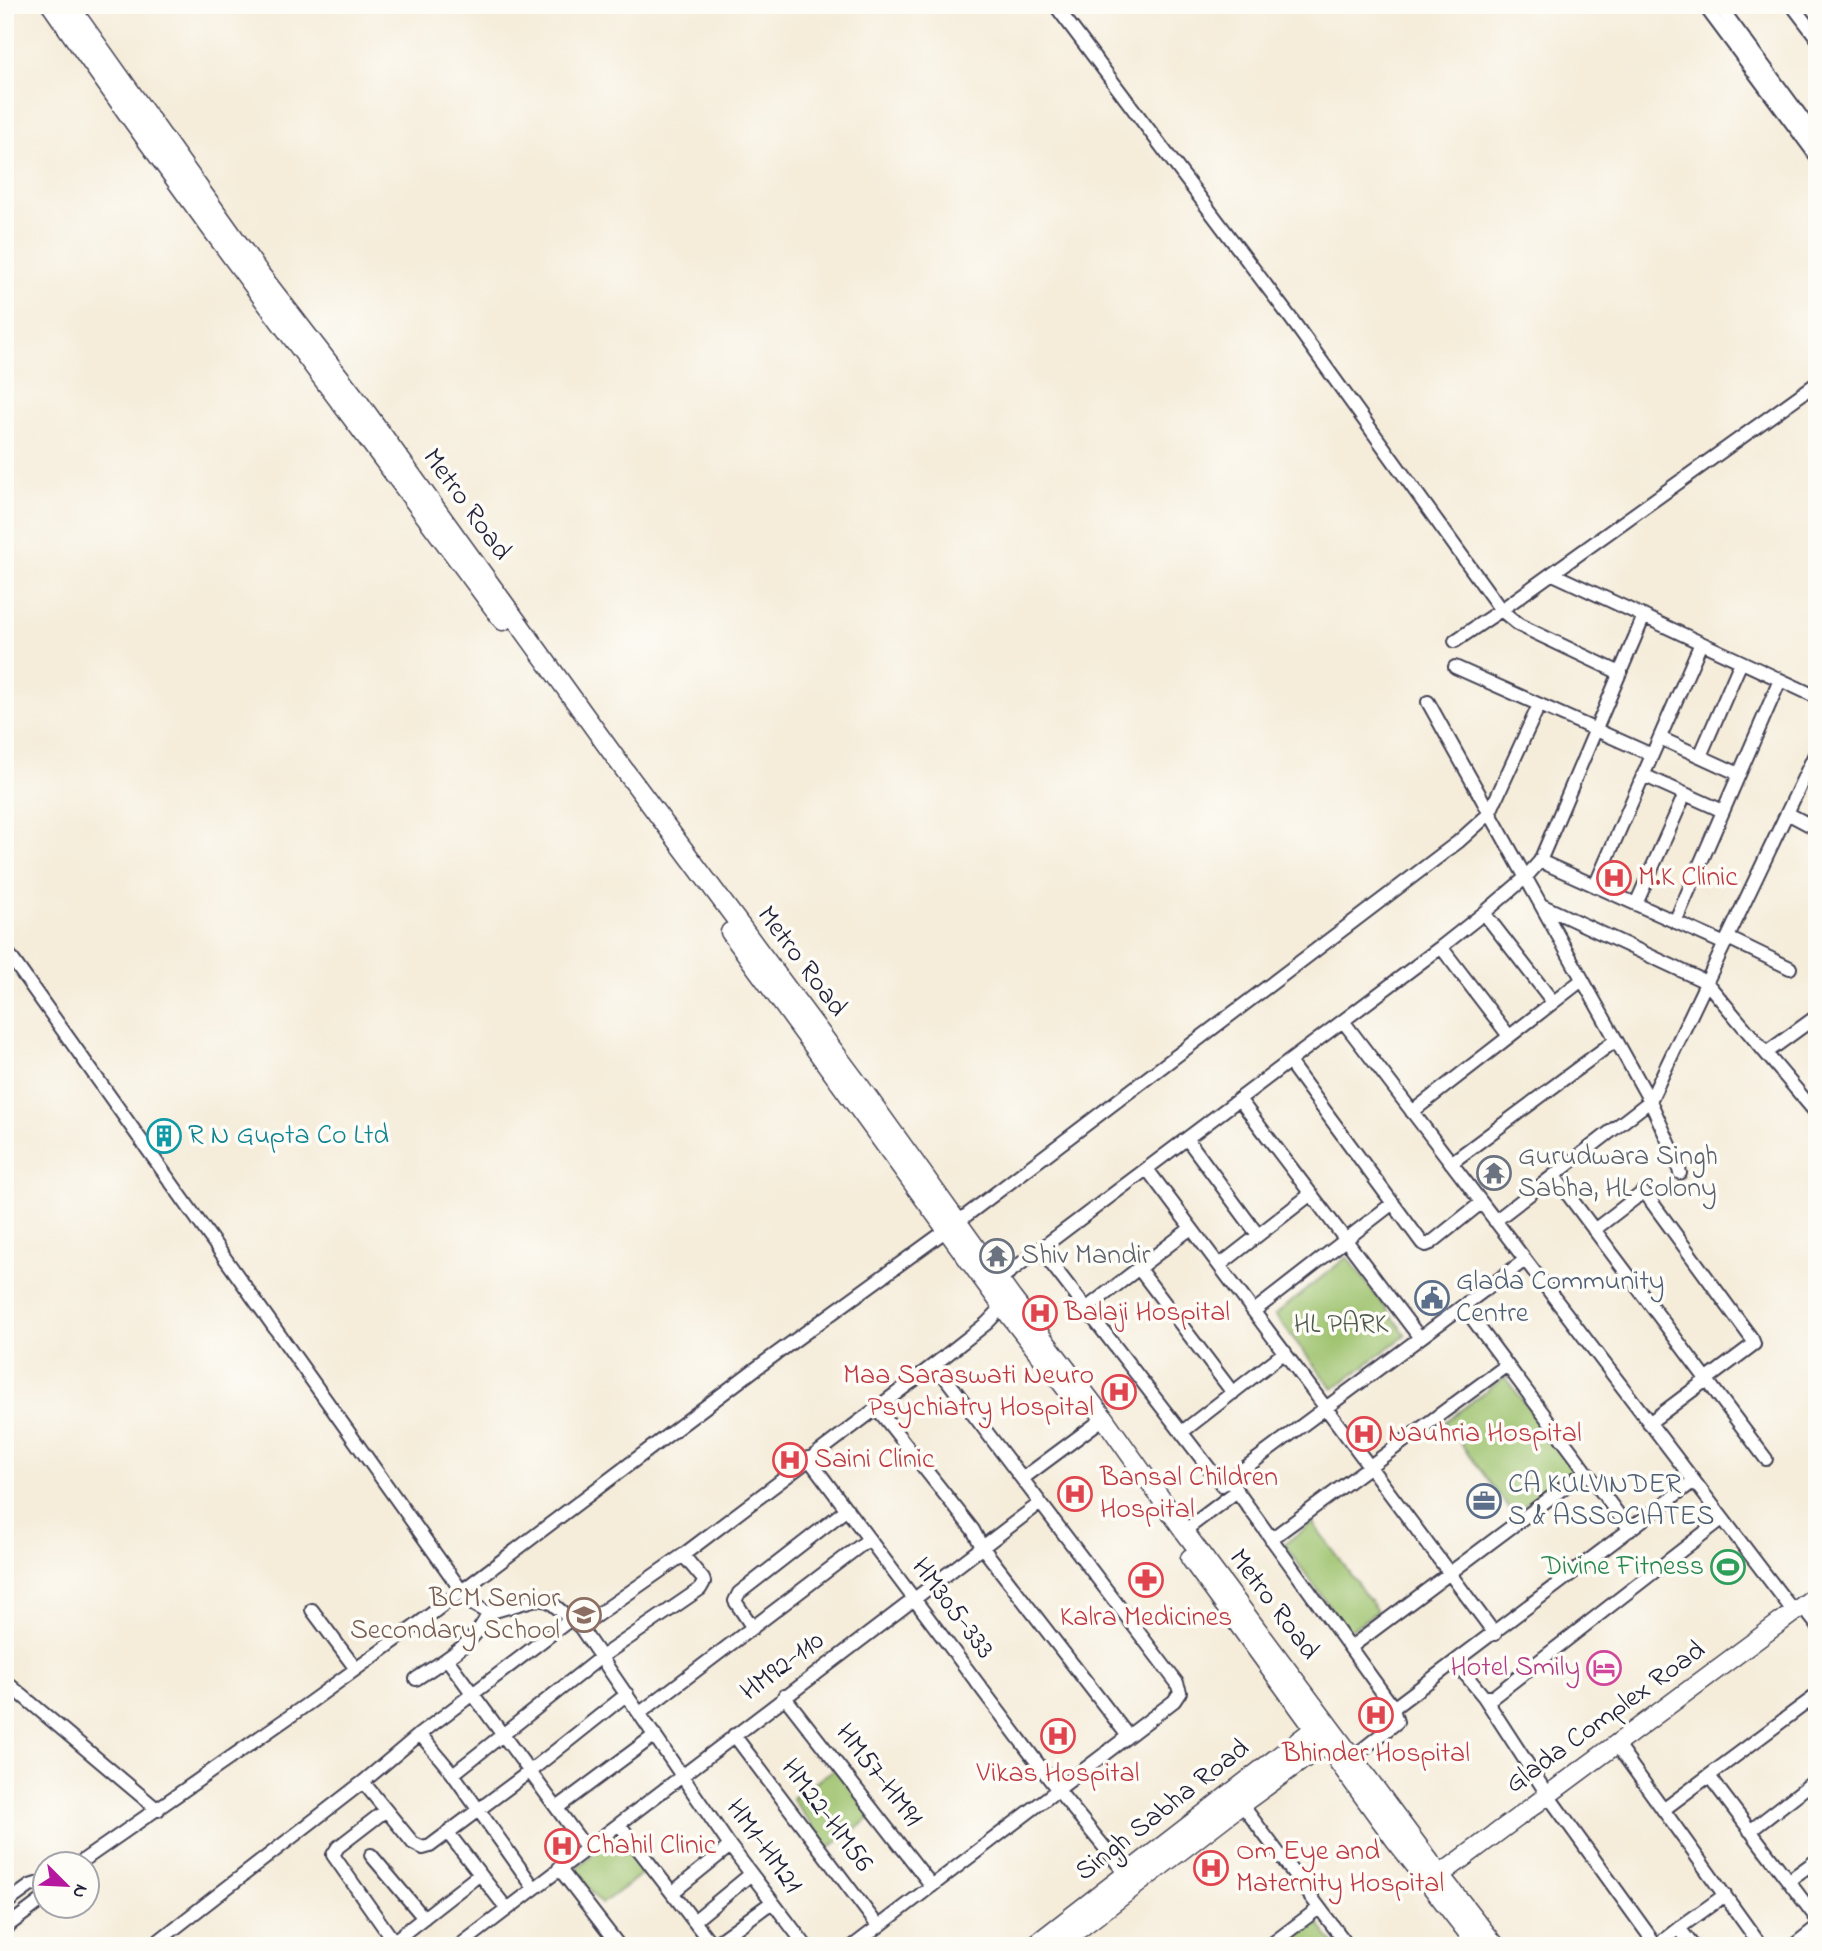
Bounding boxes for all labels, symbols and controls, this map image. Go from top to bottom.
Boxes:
street label: Metro Road [411,440,521,570]
place label: M.K Clinic [1638,858,1738,899]
hospital icon: M.K Clinic [1595,859,1633,897]
street label: Metro Road [745,898,857,1026]
place label: R N Gupta Co Ltd [188,1116,389,1157]
building icon: R N Gupta Co Ltd [145,1117,183,1155]
place label: Gurudwara Singh Sabha, HL Colony [1518,1137,1718,1210]
temple icon: Gurudwara Singh Sabha, HL Colony [1475,1154,1513,1192]
place label: Shiv Mandir [1021,1236,1151,1277]
temple icon: Shiv Mandir [978,1237,1016,1275]
place label: Glada Community Centre [1456,1262,1664,1335]
public building icon: Glada Community Centre [1413,1279,1451,1317]
place label: Balaji Hospital [1063,1293,1230,1334]
hospital icon: Balaji Hospital [1021,1294,1059,1332]
park label: HL PARK [1294,1305,1389,1346]
place label: Maa Saraswati Neuro Psychiatry Hospital [843,1356,1094,1429]
hospital icon: Maa Saraswati Neuro Psychiatry Hospital [1100,1373,1138,1411]
place label: Nauhria Hospital [1388,1414,1582,1455]
hospital icon: Nauhria Hospital [1345,1415,1383,1453]
place label: Saini Clinic [814,1440,935,1481]
hospital icon: Saini Clinic [771,1441,809,1479]
place label: Bansal Children Hospital [1099,1458,1278,1531]
place label: CA KULVINDER S & ASSOCIATES [1508,1465,1715,1538]
hospital icon: Bansal Children Hospital [1056,1475,1094,1513]
office icon: CA KULVINDER S & ASSOCIATES [1465,1482,1503,1520]
street label: Metro Road [1217,1541,1329,1669]
place label: Divine Fitness [1541,1547,1704,1588]
sports icon: Divine Fitness [1709,1548,1747,1586]
street label: HM305-333 [900,1549,1004,1669]
pharmacy icon: Kalra Medicines [1127,1561,1165,1599]
place label: BCM Senior Secondary School [350,1579,560,1652]
school or university icon: BCM Senior Secondary School [565,1596,603,1634]
place label: Kalra Medicines [1060,1598,1232,1639]
street label: HM92-110 [732,1622,834,1712]
street label: Glada Complex Road [1497,1631,1715,1805]
place label: Hotel Smily [1450,1648,1580,1689]
hotel icon: Hotel Smily [1585,1649,1623,1687]
hospital icon: Bhinder Hospital [1357,1696,1395,1734]
street label: HM57-HM91 [824,1715,932,1837]
hospital icon: Vikas Hospital [1039,1717,1077,1755]
street label: Singh Sabha Road [1067,1729,1259,1892]
place label: Bhinder Hospital [1281,1734,1470,1775]
street label: HM22-HM56 [770,1750,882,1882]
place label: Vikas Hospital [976,1754,1139,1795]
street label: HM1-HM21 [714,1791,812,1903]
place label: Chahil Clinic [586,1826,717,1867]
hospital icon: Chahil Clinic [543,1827,581,1865]
place label: Om Eye and Maternity Hospital [1236,1832,1444,1905]
hospital icon: Om Eye and Maternity Hospital [1192,1849,1230,1887]
north arrow [32,1850,102,1920]
text: N [64,1880,94,1902]

